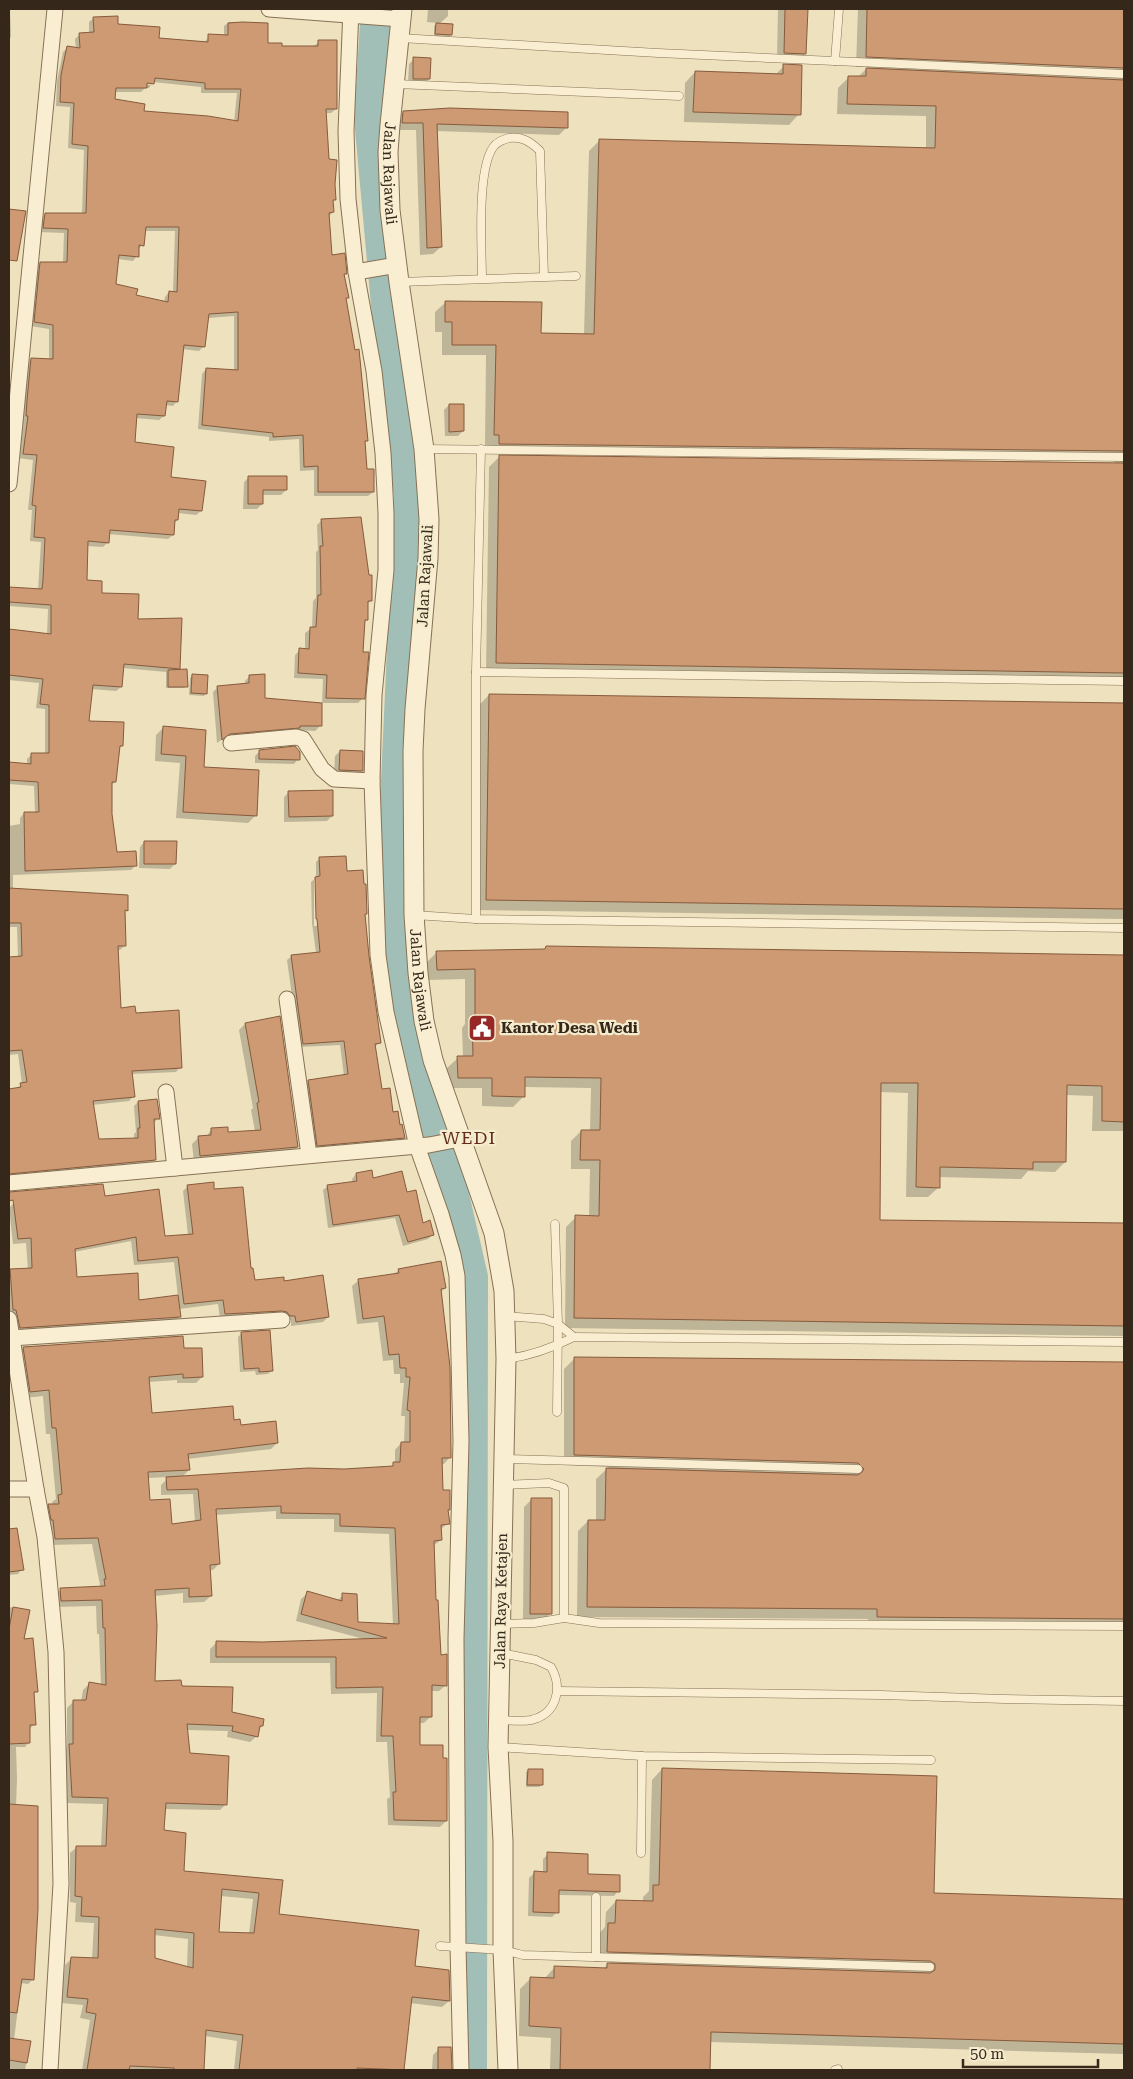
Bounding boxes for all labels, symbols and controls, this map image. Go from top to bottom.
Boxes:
street label: Jalan Rajawali [379,121,401,226]
street label: Jalan Rajawali [413,524,437,628]
street label: Jalan Rajawali [406,928,435,1033]
public building icon: Kantor Desa Wedi [467,1013,497,1043]
place label: Kantor Desa Wedi [501,1019,638,1037]
district label: WEDI [442,1127,496,1148]
street label: Jalan Raya Ketajen [491,1533,511,1669]
scale bar [963,2036,1098,2068]
text: 50 m [970,2045,1005,2063]

